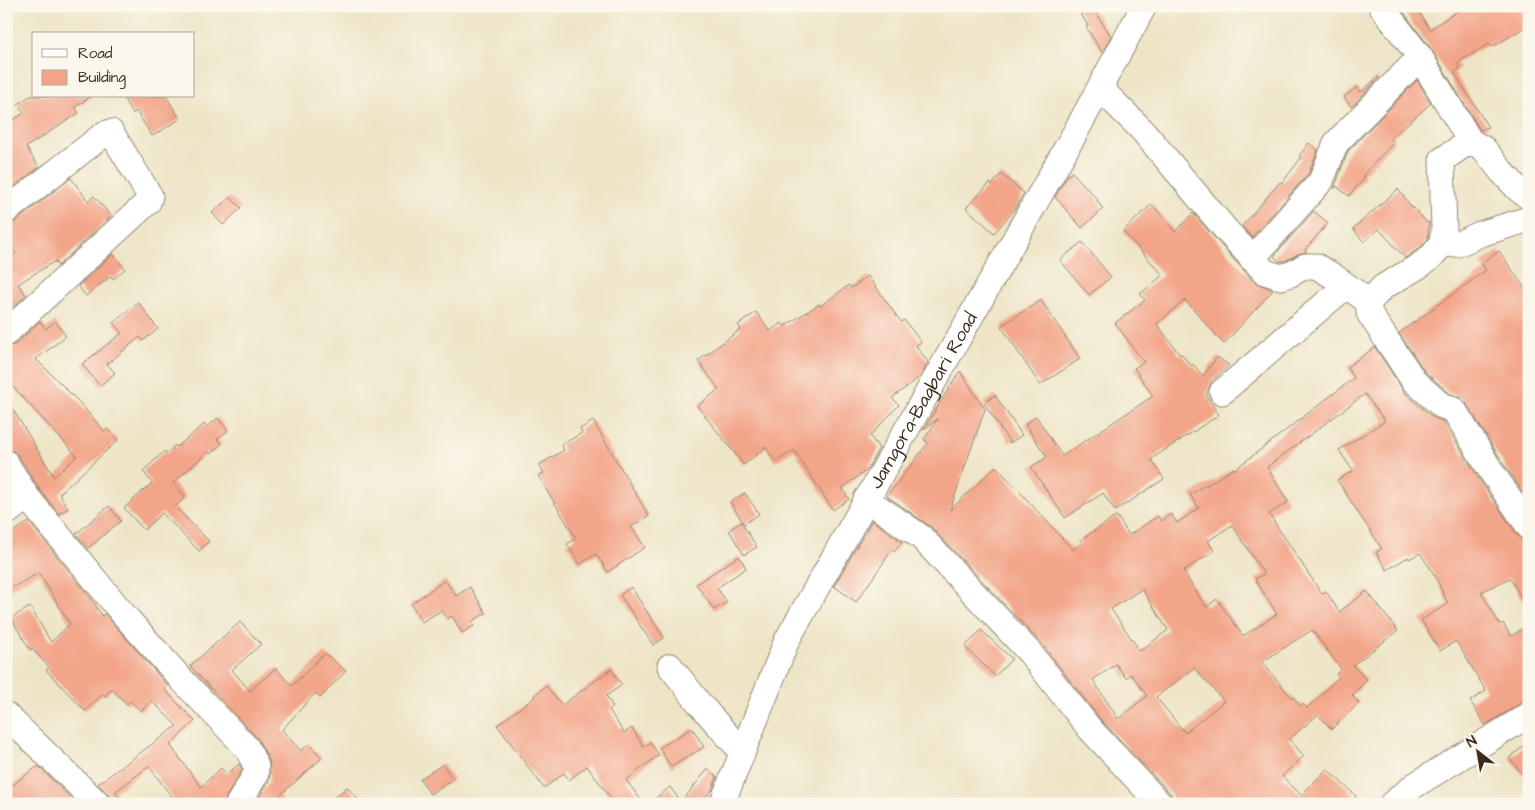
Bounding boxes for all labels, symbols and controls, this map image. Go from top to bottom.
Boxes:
legend [32,32,195,98]
text: Road [78,43,113,64]
text: Building [78,67,126,89]
street label: Jamgora-Bagbari Road [862,307,984,494]
north arrow [1452,728,1502,778]
text: N [1463,731,1481,753]

